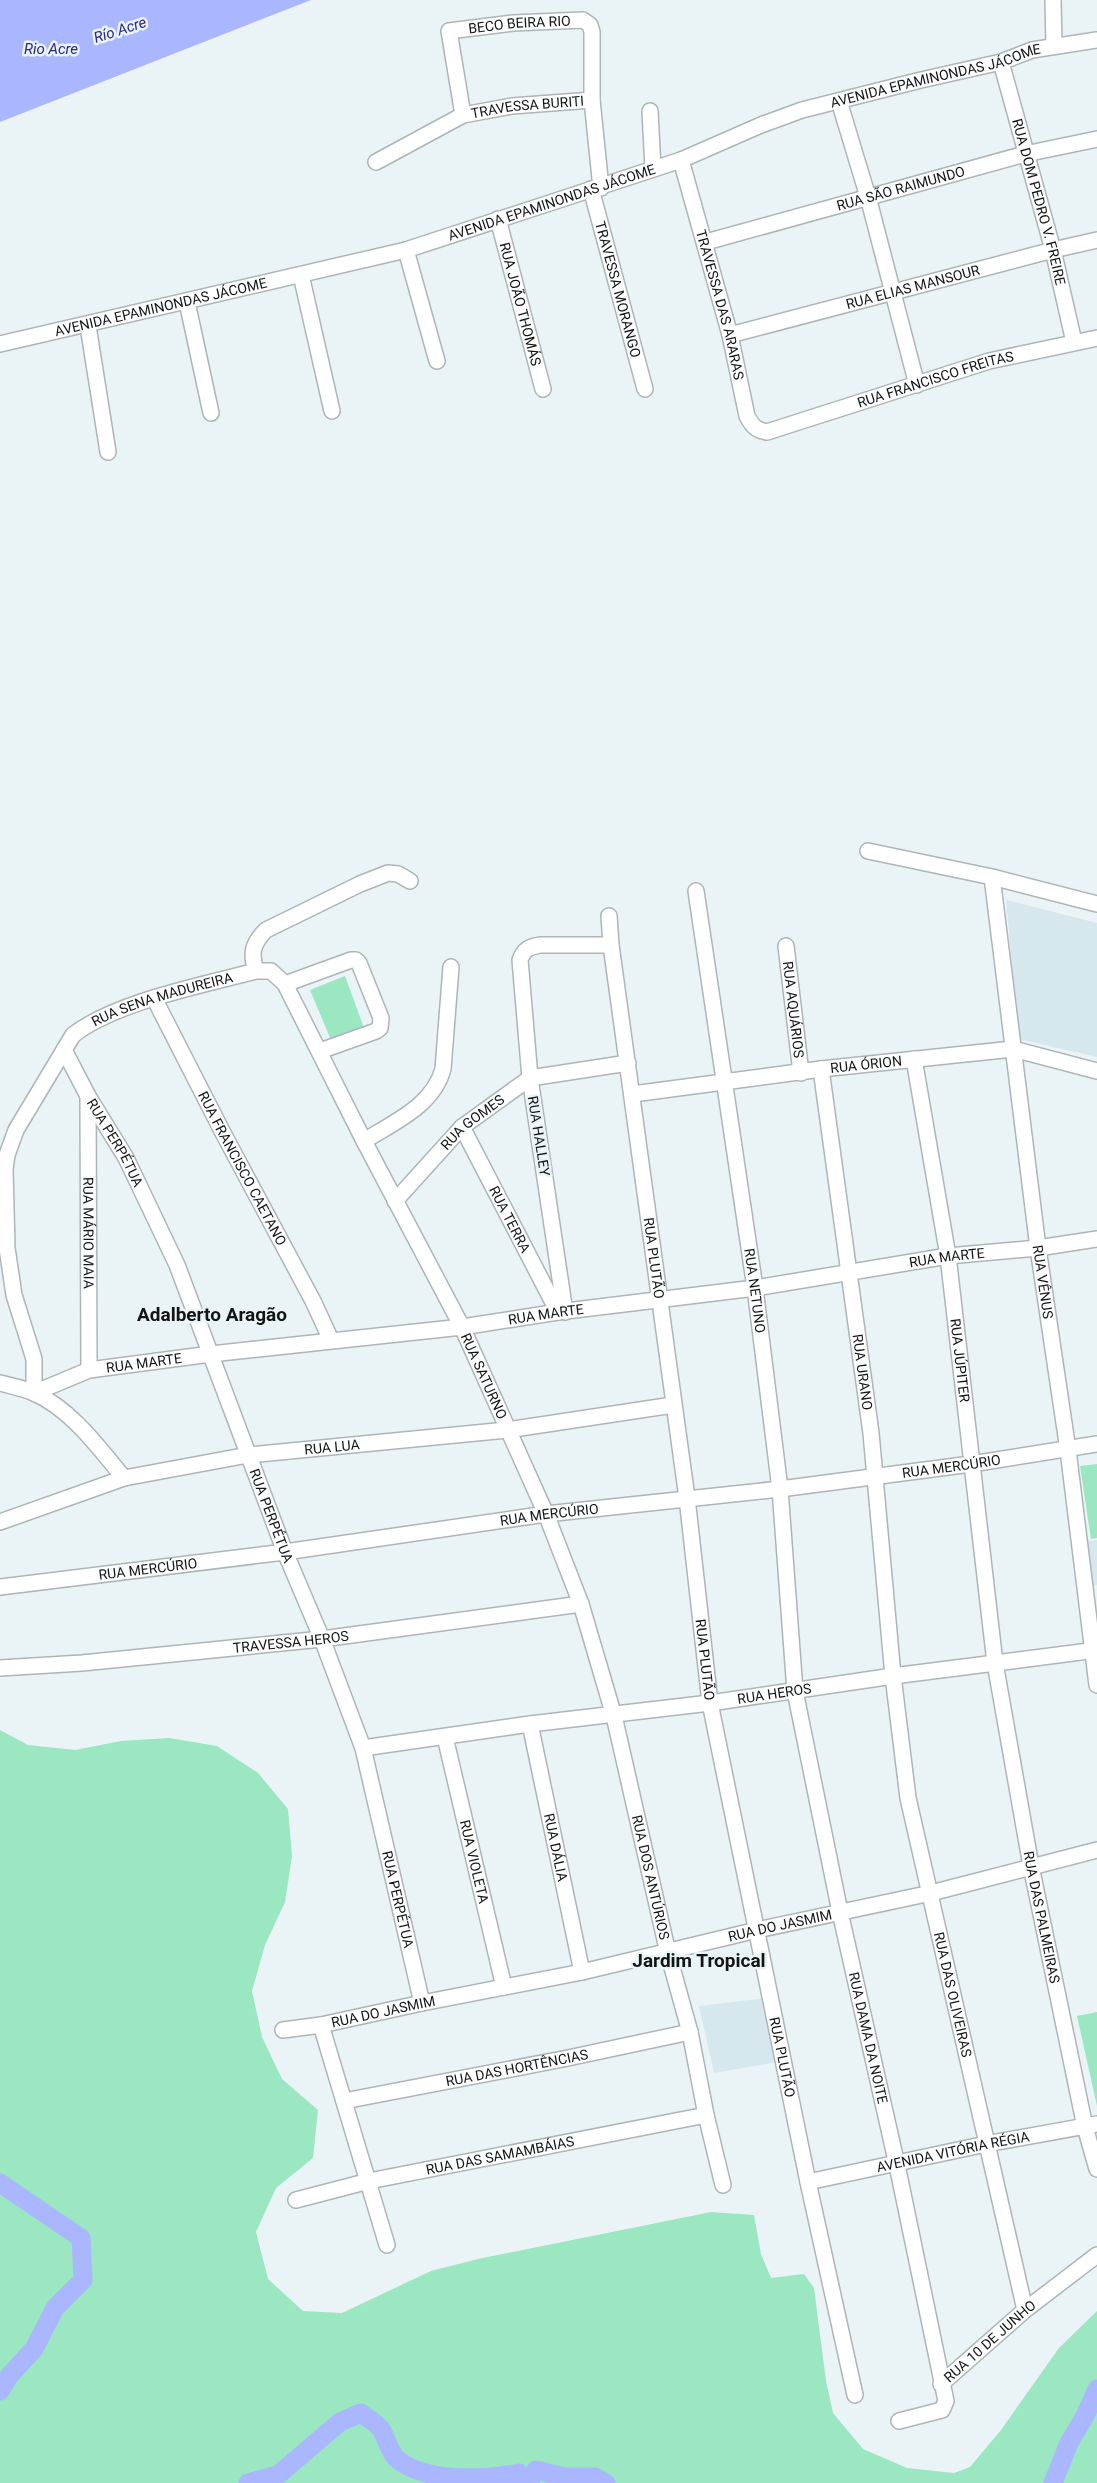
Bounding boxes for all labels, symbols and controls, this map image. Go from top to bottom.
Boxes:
water label: Río Acre [91,13,149,47]
street label: BECO BEIRA RIO [467,13,571,37]
water label: Rio Acre [24,40,78,58]
street label: AVENIDA EPAMINONDAS JÁCOME [828,41,1042,111]
street label: TRAVESSA BURITI [470,93,585,121]
street label: RUA DOM PEDRO V. FREIRE [1009,117,1069,287]
street label: AVENIDA EPAMINONDAS JÁCOME [446,161,657,244]
street label: RUA SÃO RAIMUNDO [835,163,967,214]
street label: TRAVESSA MORANGO [592,219,644,359]
street label: TRAVESSA DAS ARARAS [693,228,747,381]
street label: RUA JOÃO THOMÁS [497,241,545,368]
street label: RUA ELIAS MANSOUR [844,262,982,312]
street label: AVENIDA EPAMINONDAS JÁCOME [53,274,268,339]
street label: RUA FRANCISCO FREITAS [855,348,1015,411]
street label: RUA AQUÁRIOS [780,960,807,1059]
street label: RUA SENA MADUREIRA [89,969,234,1029]
street label: RUA ÓRION [829,1053,903,1076]
street label: RUA FRANCISCO CAETANO [195,1089,290,1248]
street label: RUA GOMES [437,1091,507,1153]
street label: RUA HALLEY [525,1095,553,1178]
street label: RUA PERPÉTUA [84,1096,147,1189]
street label: RUA MÁRIO MAIA [80,1177,97,1289]
street label: RUA TERRA [486,1183,534,1255]
street label: RUA PLUTÃO [641,1216,668,1300]
street label: RUA VÊNUS [1030,1244,1056,1320]
street label: RUA MARTE [908,1245,985,1270]
street label: RUA NETUNO [741,1247,769,1334]
street label: RUA MARTE [507,1301,585,1328]
district label: Adalberto Aragão [137,1303,287,1326]
street label: RUA JÚPITER [947,1318,973,1404]
street label: RUA SATURNO [458,1331,510,1422]
street label: RUA URANO [849,1333,876,1411]
street label: RUA MARTE [105,1350,183,1376]
street label: RUA LUA [304,1436,360,1458]
street label: RUA MERCÚRIO [901,1451,1002,1481]
street label: RUA PERPÉTUA [246,1467,297,1565]
street label: RUA MERCÚRIO [499,1500,599,1529]
street label: RUA MERCÚRIO [98,1555,198,1583]
street label: RUA PLUTÃO [693,1618,718,1701]
street label: TRAVESSA HEROS [232,1627,350,1656]
street label: RUA HEROS [736,1680,813,1707]
street label: RUA DÁLIA [541,1812,571,1883]
street label: RUA DOS ANTÚRIOS [629,1813,673,1941]
street label: RUA VIOLETA [457,1818,492,1905]
street label: RUA PERPÉTUA [379,1849,417,1949]
street label: RUA DAS PALMEIRAS [1020,1850,1063,1985]
street label: RUA DO JASMIM [726,1906,833,1945]
street label: RUA DAS OLIVEIRAS [931,1930,975,2059]
district label: Jardim Tropical [632,1949,766,1972]
street label: RUA DAMA DA NOITE [846,1970,891,2105]
street label: RUA DO JASMIM [330,1993,436,2031]
street label: RUA PLUTÃO [766,2015,798,2099]
street label: RUA DAS HORTÊNCIAS [444,2046,590,2089]
street label: AVENIDA VITÓRIA RÉGIA [875,2128,1031,2175]
street label: RUA DAS SAMAMBÁIAS [425,2133,576,2178]
street label: RUA 10 DE JUNHO [941,2297,1039,2386]

